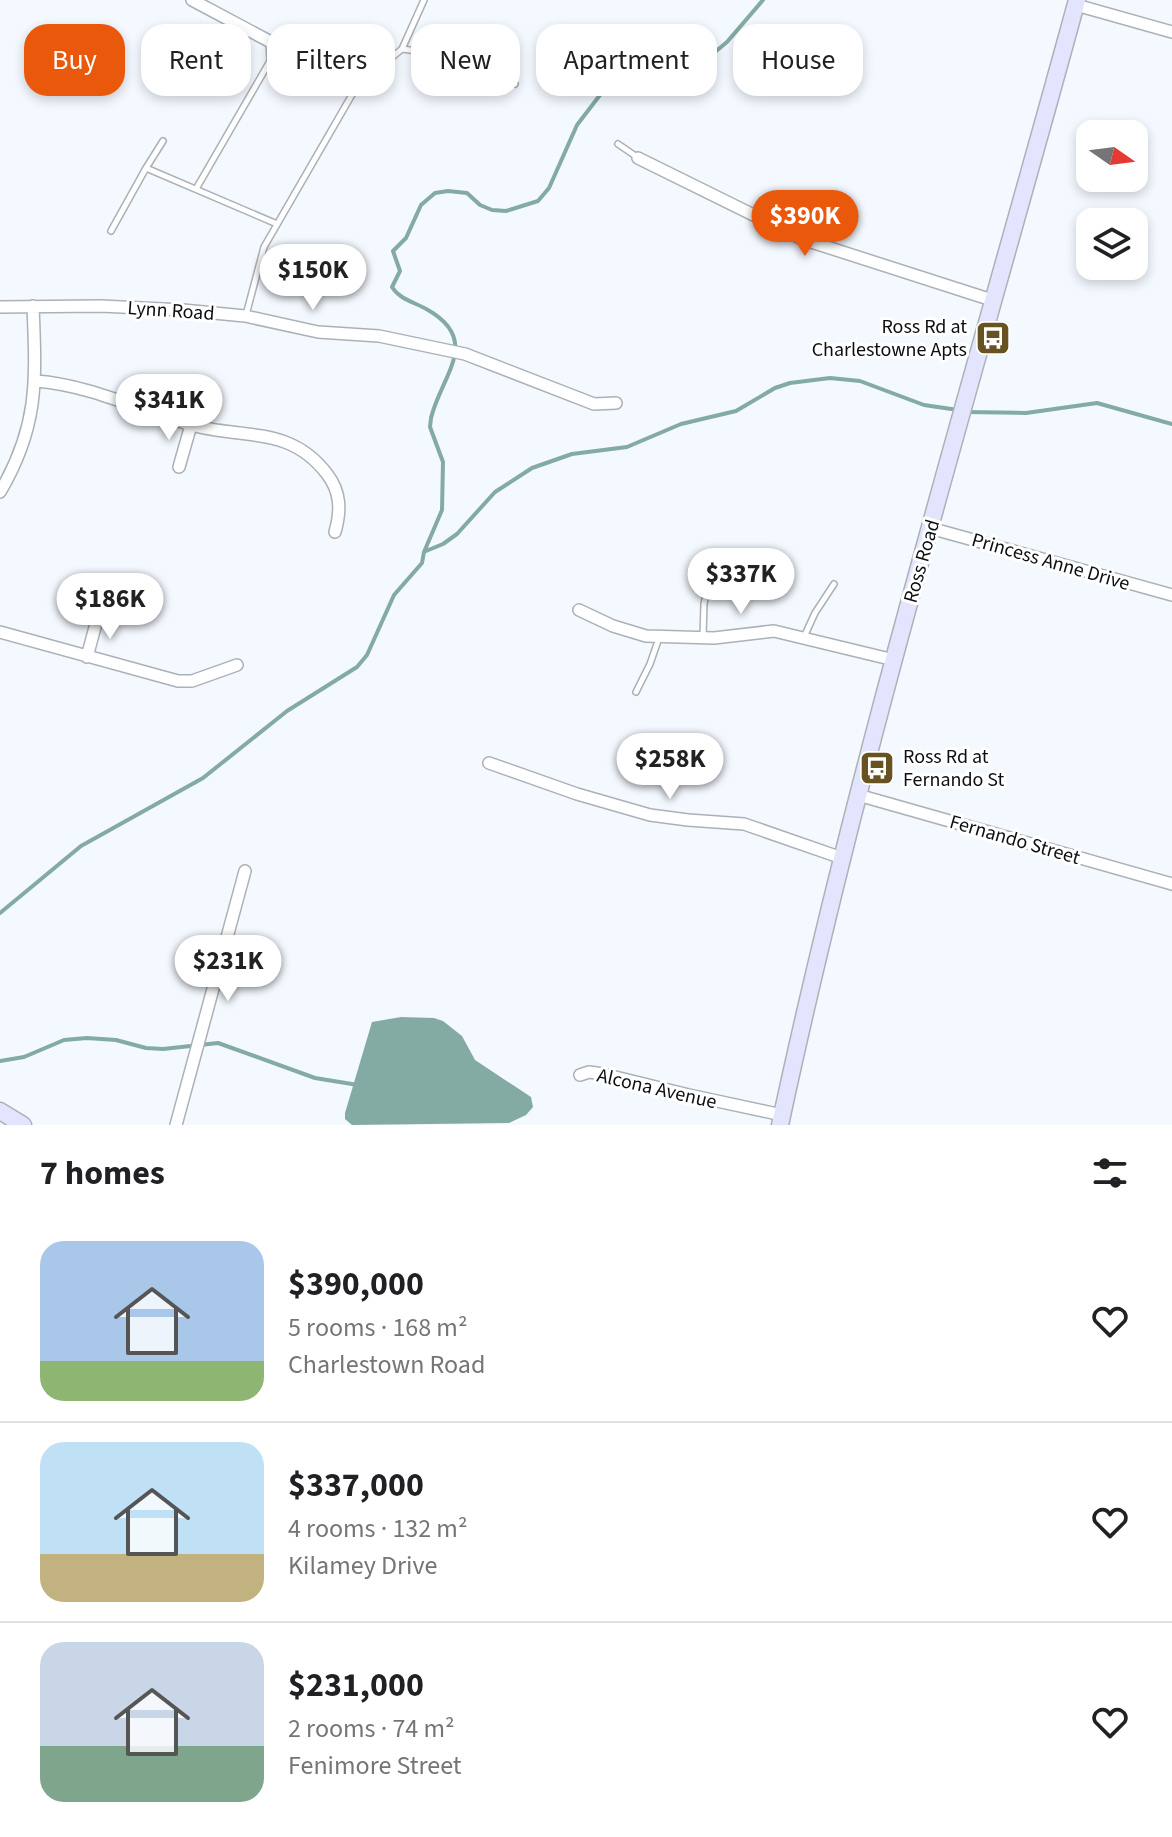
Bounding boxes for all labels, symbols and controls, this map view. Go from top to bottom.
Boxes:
chip: Buy [24,24,125,96]
chip: Rent [141,24,251,96]
chip: Filters [267,24,395,96]
chip: New [411,24,520,96]
chip: Apartment [536,24,717,96]
chip: House [733,24,863,96]
north arrow [1076,120,1148,192]
map controls [1076,120,1148,280]
pin: $390K [749,190,861,258]
text: $390K [770,197,840,234]
button: layers [1076,208,1148,280]
pin: $150K [257,244,369,312]
text: $150K [278,251,348,288]
street label: Lynn Road [126,294,215,328]
place label: Ross Rd at Charlestowne Apts [812,313,967,364]
bus stop icon: Ross Rd at Charlestowne Apts [974,319,1012,357]
pin: $341K [113,374,225,442]
text: $341K [134,381,204,418]
street label: Ross Road [897,516,947,606]
street label: Princess Anne Drive [968,526,1133,598]
pin: $337K [685,548,797,616]
text: $337K [706,555,776,592]
pin: $186K [54,573,166,641]
text: $186K [75,580,145,617]
pin: $258K [614,733,726,801]
text: $258K [635,740,705,777]
place label: Ross Rd at Fernando St [903,743,1005,794]
bus stop icon: Ross Rd at Fernando St [858,749,896,787]
street label: Fernando Street [946,808,1083,872]
pin: $231K [172,935,284,1003]
text: $231K [193,942,263,979]
street label: Alcona Avenue [594,1062,720,1116]
text: 7 homes [40,1149,165,1198]
icon: filters [1088,1151,1132,1195]
text: $390,000 [288,1260,424,1309]
icon: home [104,1273,200,1369]
icon: heart [1088,1299,1132,1343]
text: 5 rooms · 168 m² [288,1309,467,1346]
text: Charlestown Road [288,1346,485,1383]
text: $337,000 [288,1461,424,1510]
icon: home [104,1474,200,1570]
icon: heart [1088,1500,1132,1544]
text: 4 rooms · 132 m² [288,1510,467,1547]
text: Kilamey Drive [288,1547,437,1584]
text: $231,000 [288,1661,424,1710]
icon: home [104,1674,200,1770]
icon: heart [1088,1700,1132,1744]
text: 2 rooms · 74 m² [288,1710,455,1747]
text: Fenimore Street [288,1747,462,1784]

